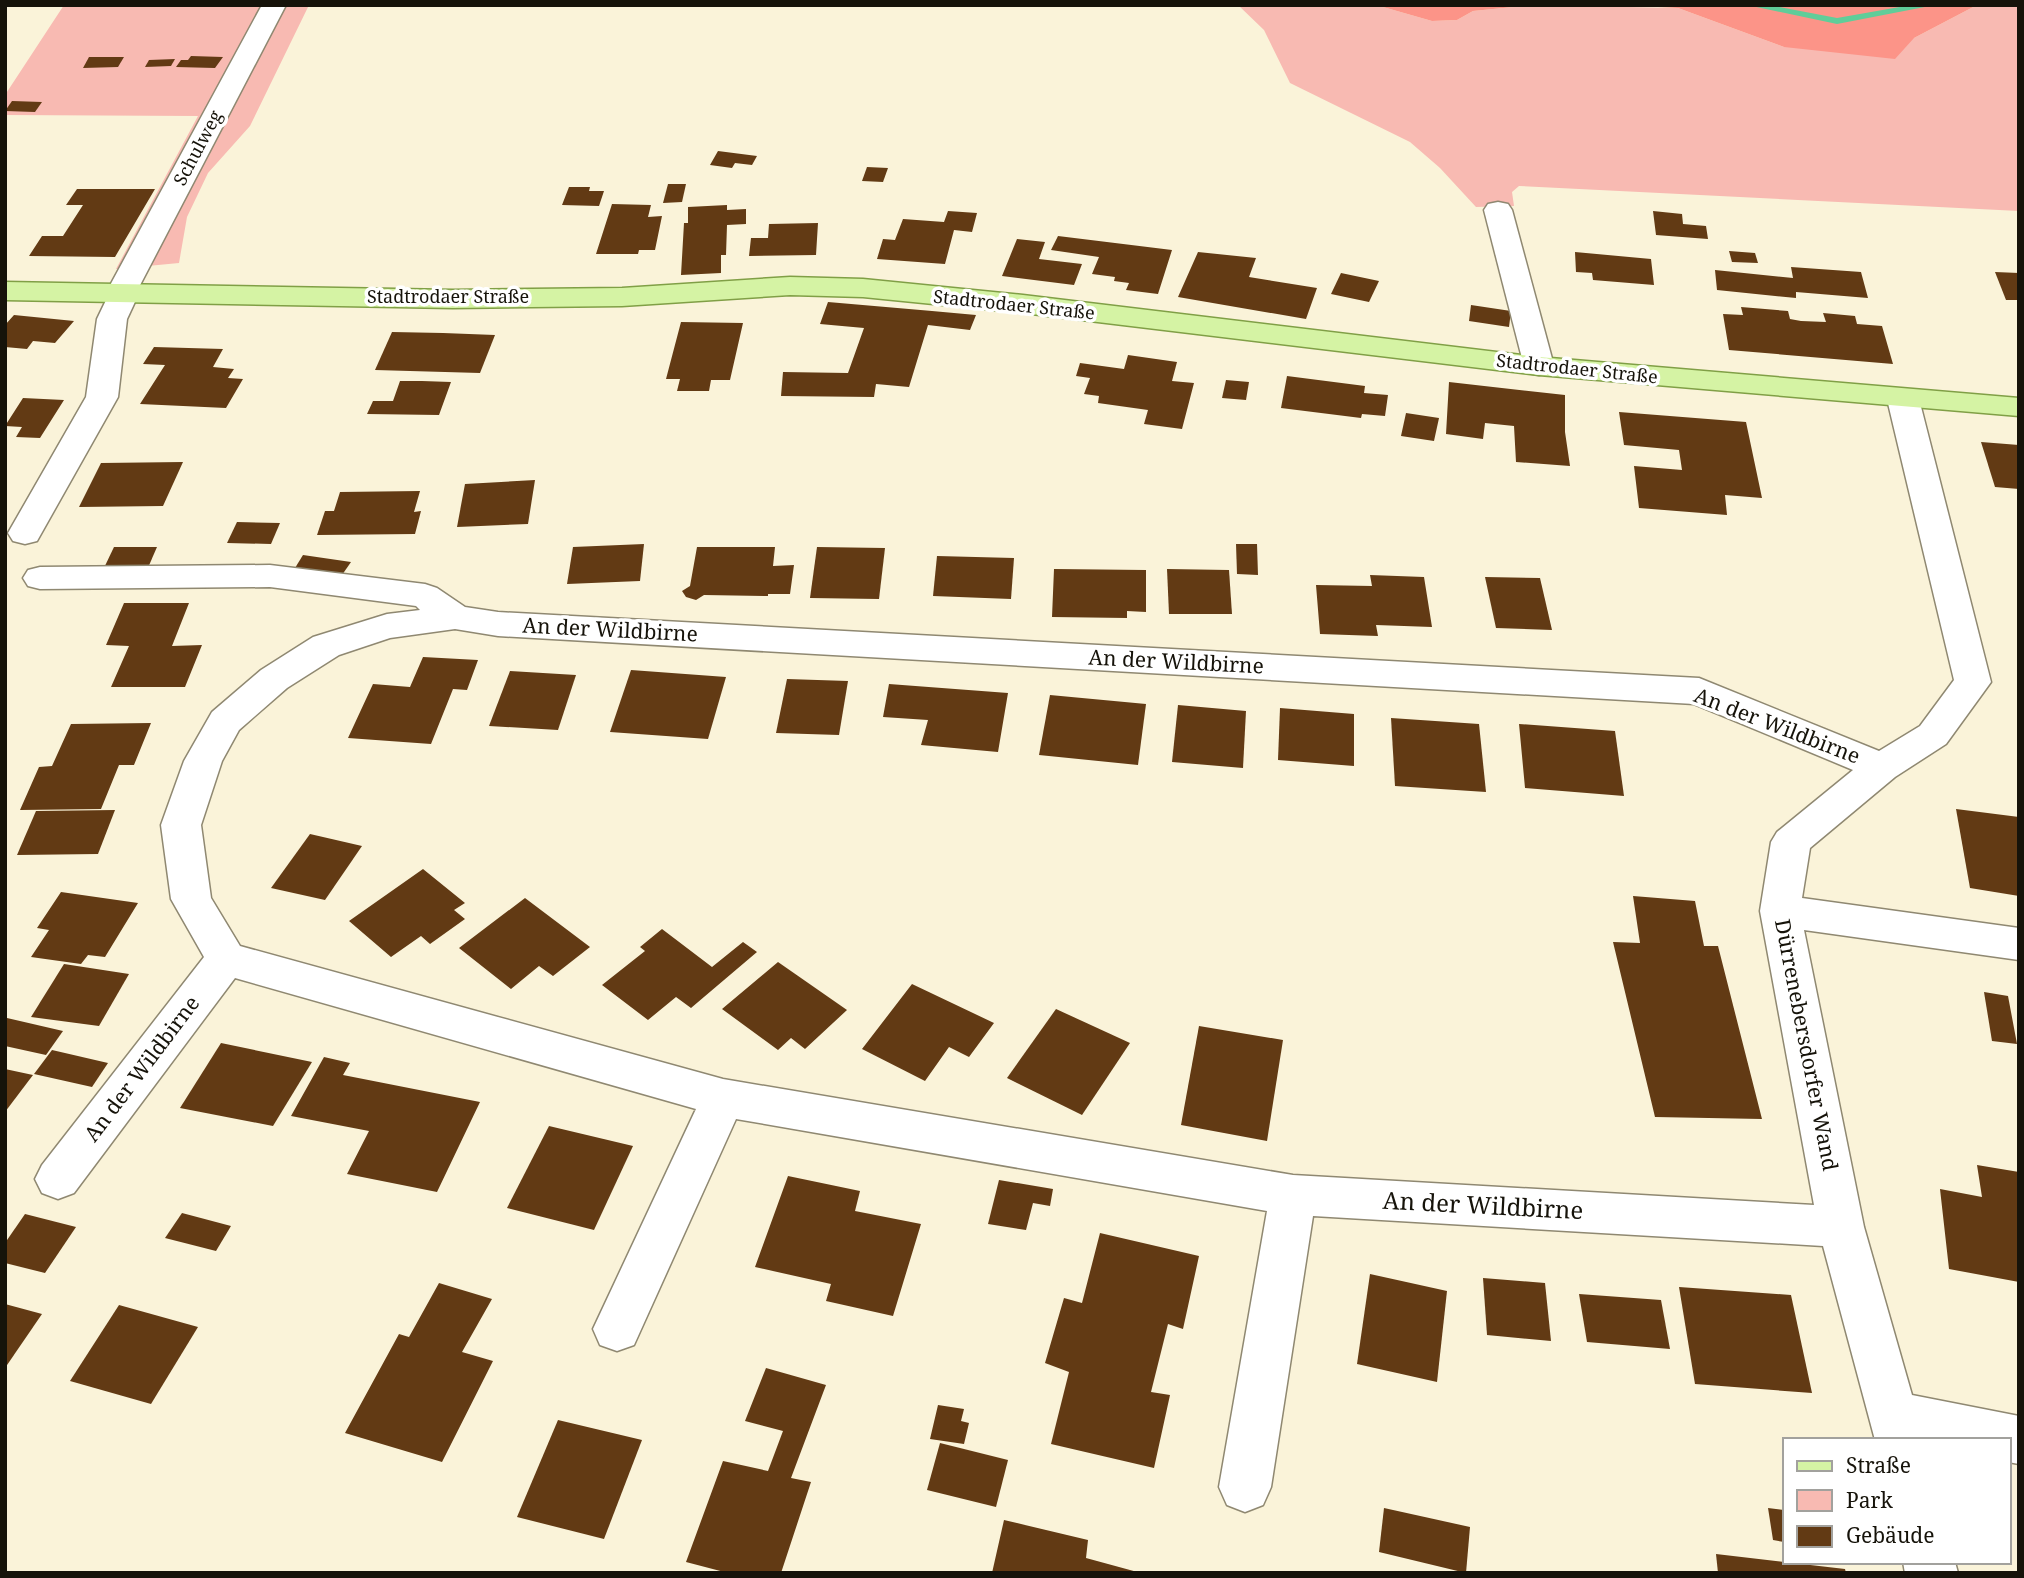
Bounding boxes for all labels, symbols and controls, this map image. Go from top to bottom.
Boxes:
street label: Schulweg [167,105,227,189]
street label: Stadtrodaer Straße [367,284,529,308]
street label: Stadtrodaer Straße [932,284,1096,324]
street label: Stadtrodaer Straße [1495,348,1659,388]
street label: An der Wildbirne [522,610,699,648]
street label: An der Wildbirne [1088,642,1265,680]
street label: An der Wildbirne [1690,681,1864,770]
street label: Dürrenebersdorfer Wand [1769,917,1845,1173]
street label: An der Wildbirne [77,990,205,1147]
street label: An der Wildbirne [1382,1183,1584,1226]
legend [1783,1438,2010,1564]
text: Straße [1846,1451,1911,1479]
text: Park [1846,1486,1893,1514]
text: Gebäude [1846,1521,1934,1549]

